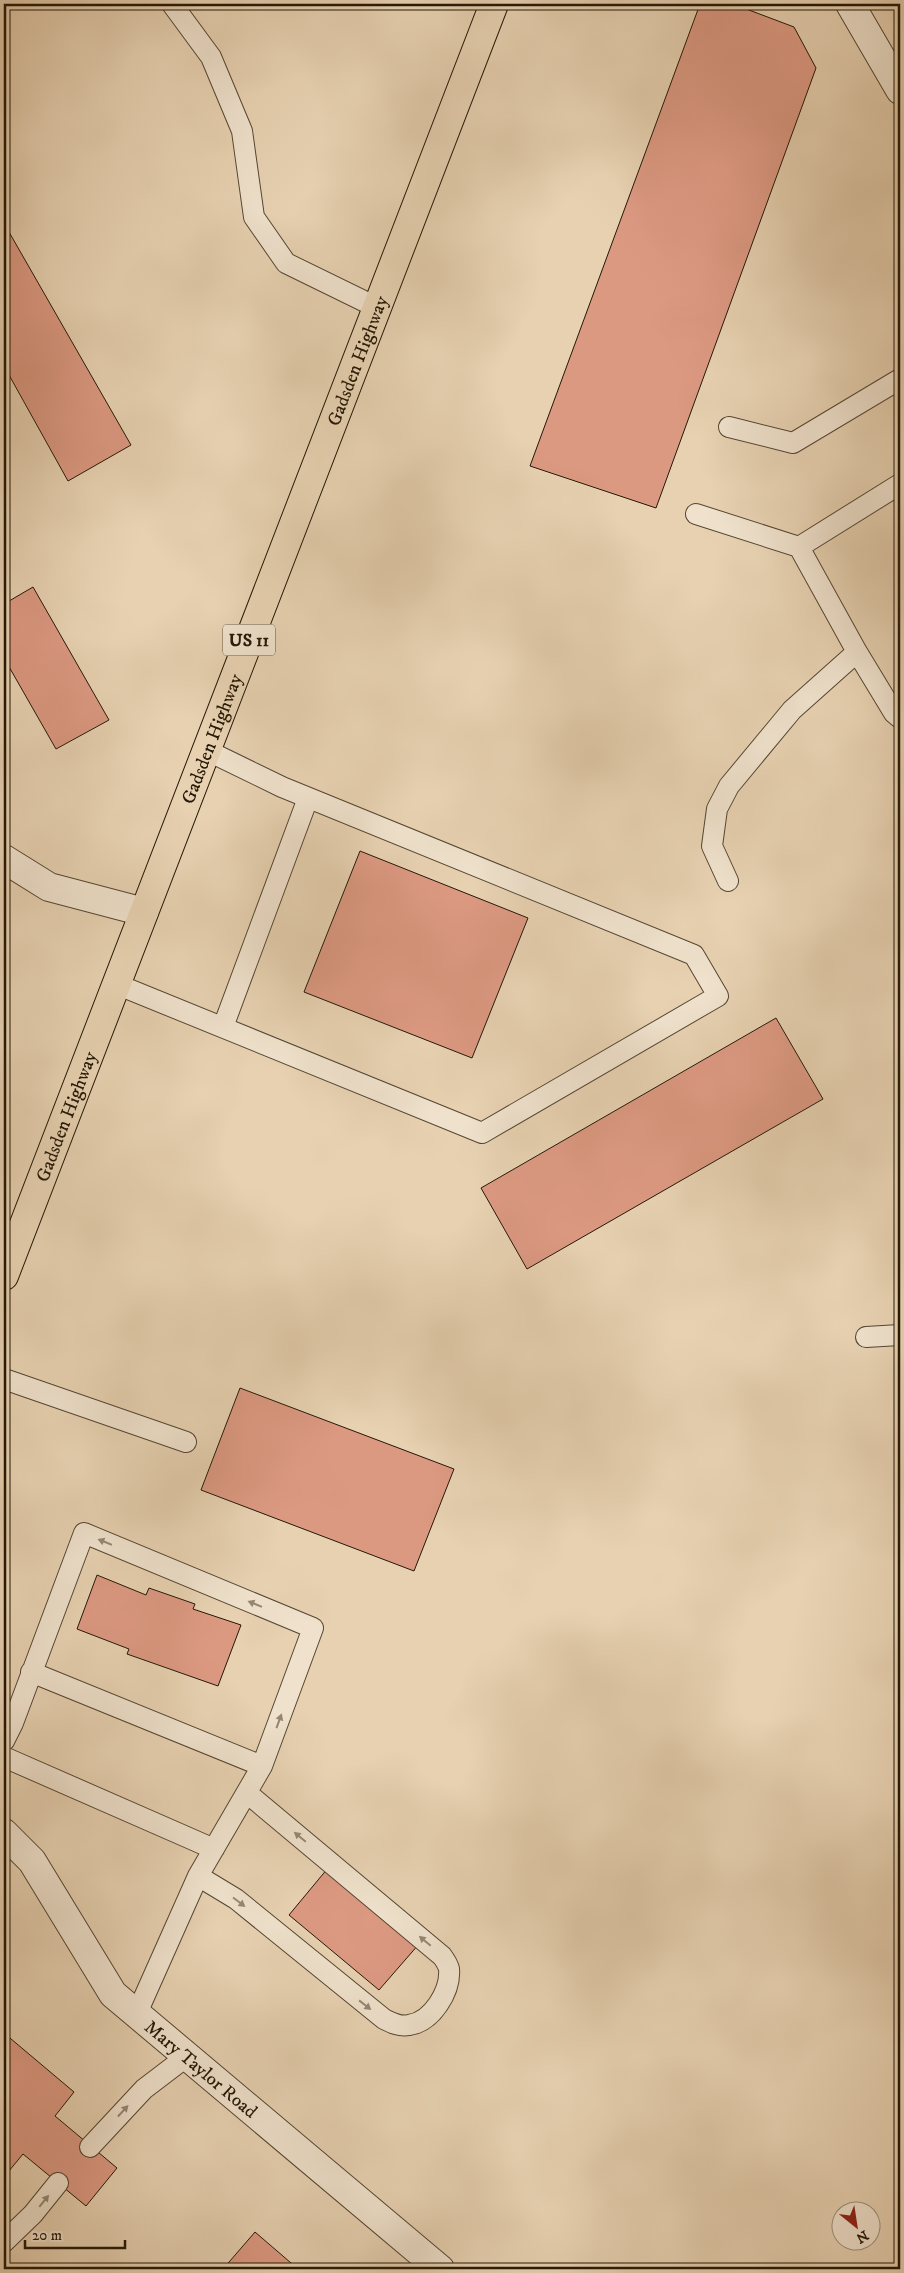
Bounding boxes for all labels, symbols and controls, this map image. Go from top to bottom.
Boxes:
street label: Gadsden Highway [323,292,394,429]
road number: US 11 [223,624,275,656]
street label: Gadsden Highway [177,670,248,807]
street label: Gadsden Highway [31,1048,103,1185]
one-way arrow [97,1537,112,1545]
one-way arrow [248,1599,262,1607]
one-way arrow [276,1713,283,1728]
one-way arrow [294,1831,306,1843]
one-way arrow [232,1897,246,1907]
one-way arrow [418,1935,431,1946]
one-way arrow [358,1999,371,2010]
street label: Mary Taylor Road [139,2016,262,2124]
one-way arrow [117,2105,129,2117]
one-way arrow [38,2194,49,2207]
north arrow [832,2200,882,2250]
scale bar [25,2218,125,2250]
text: 20 m [32,2226,62,2245]
text: N [852,2226,871,2247]

